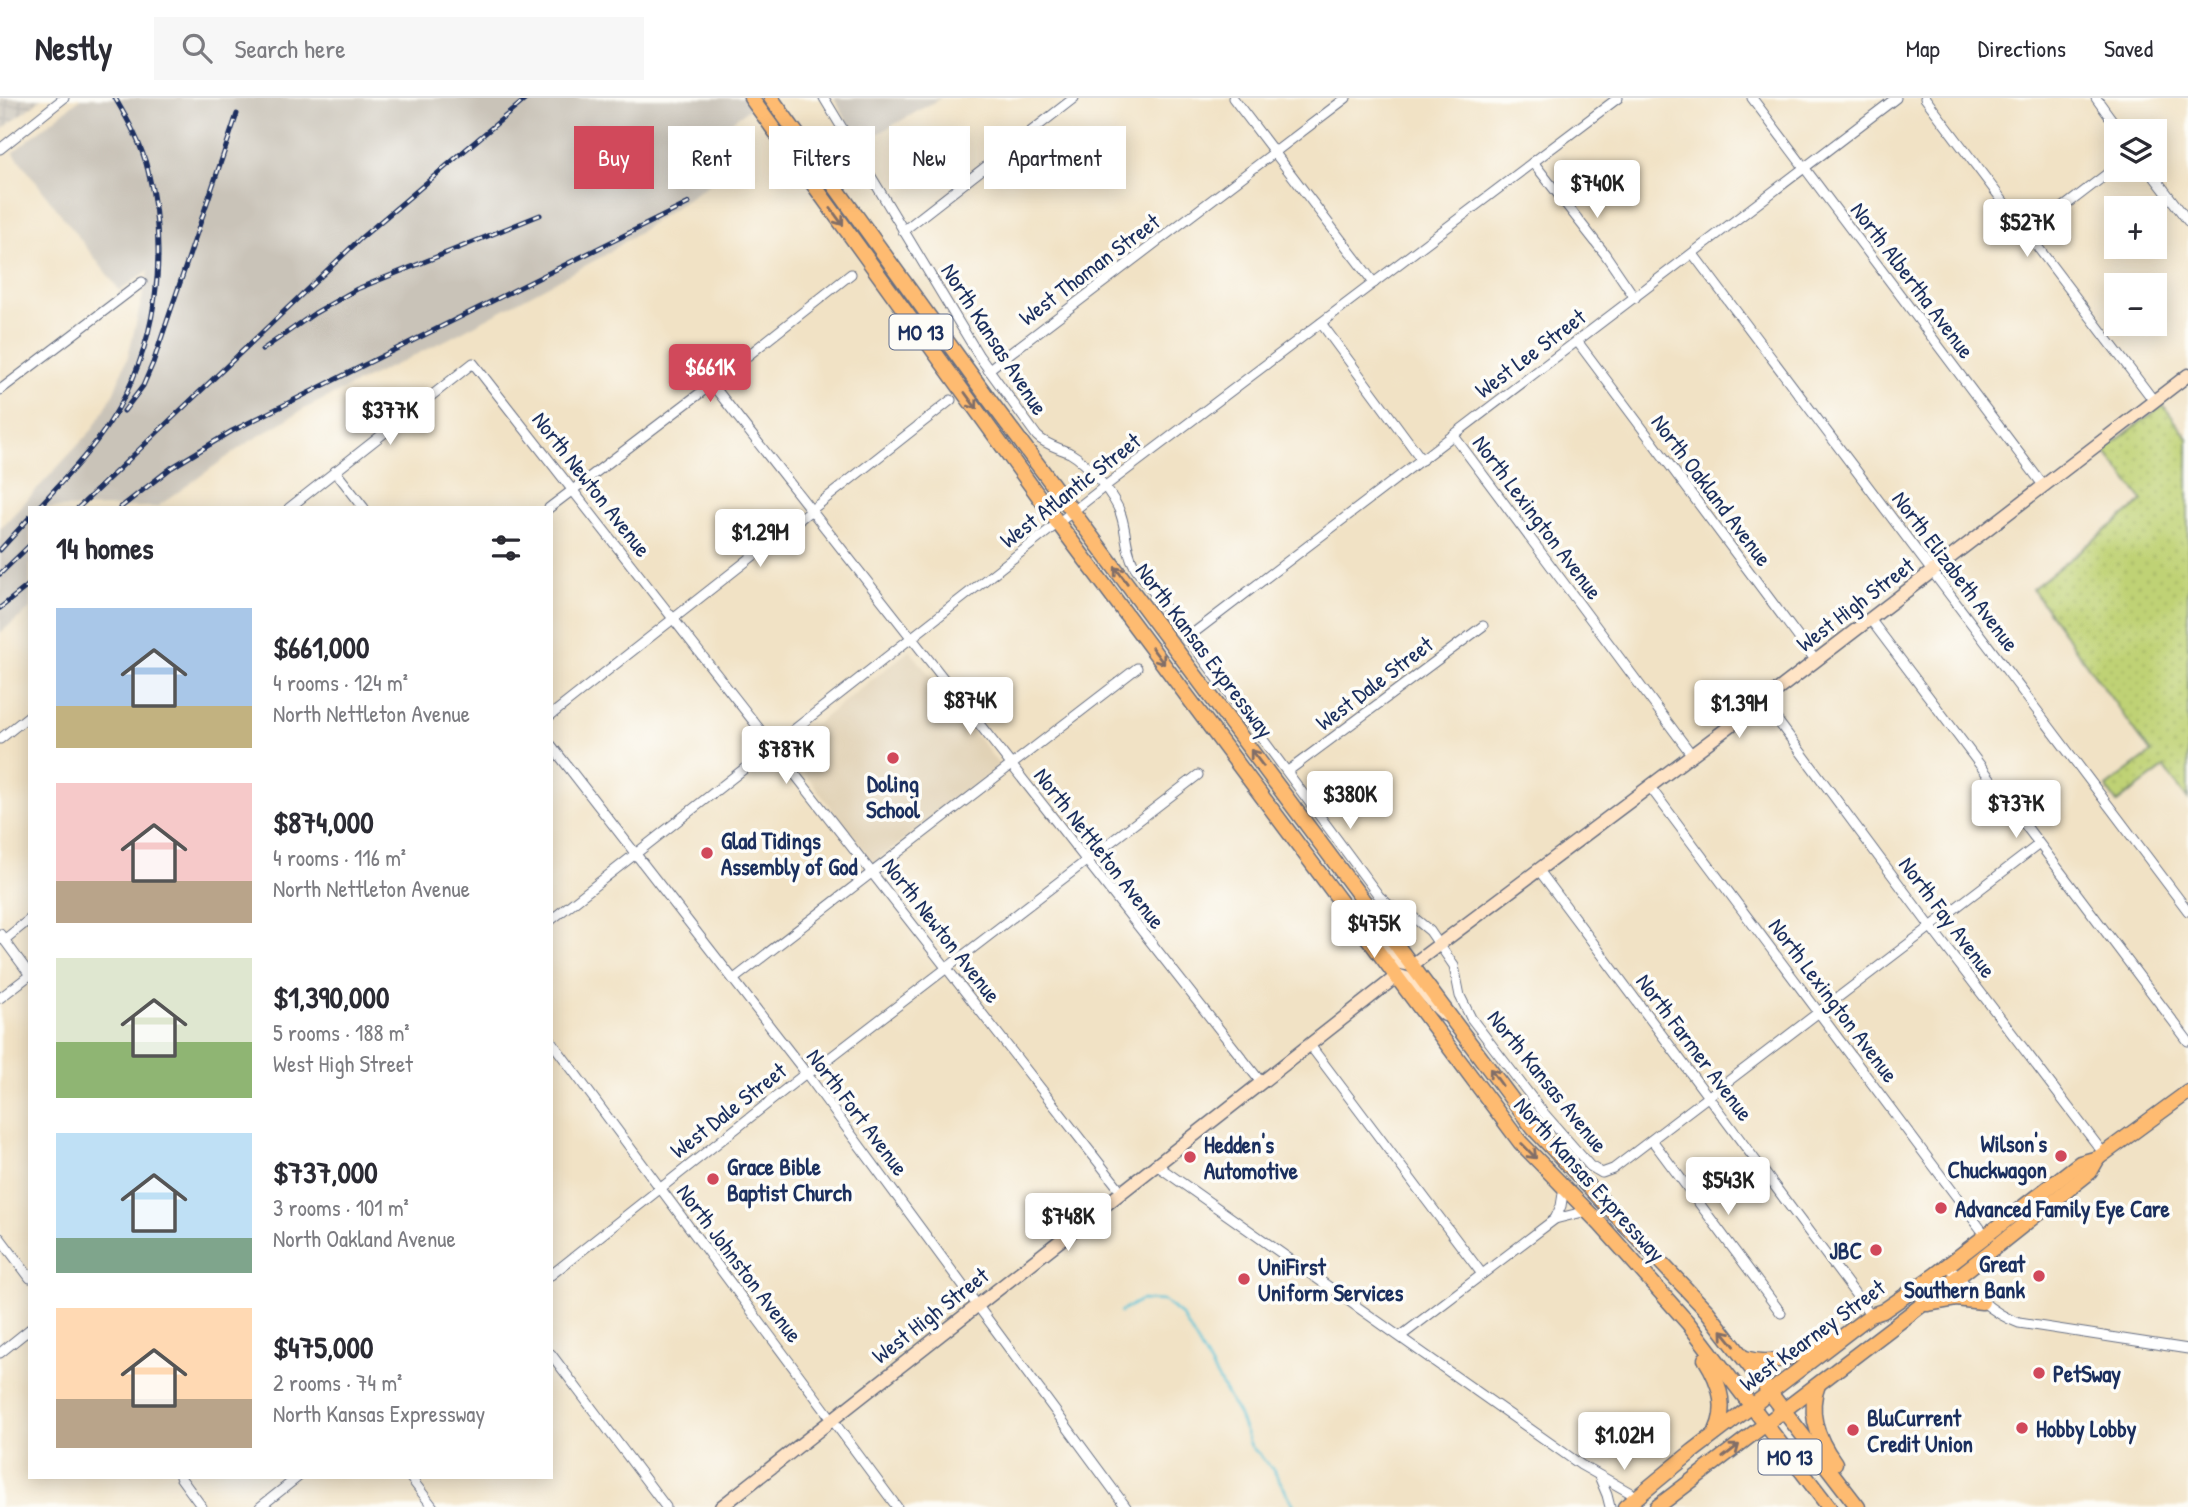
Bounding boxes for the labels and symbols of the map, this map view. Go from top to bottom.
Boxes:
pin: $740K [1548,160,1646,220]
street label: North Albertha Avenue [1844,195,1982,365]
pin: $527K [1978,200,2076,259]
street label: West Thoman Street [1012,205,1167,332]
one-way arrow [830,207,844,226]
street label: North Kansas Avenue [934,257,1056,421]
street label: West Lee Street [1468,301,1593,405]
road number: MO 13 [890,314,953,350]
pin: $661K [661,344,759,404]
pin: $377K [341,388,439,447]
one-way arrow [963,391,978,410]
street label: North Newton Avenue [525,405,659,563]
street label: North Oakland Avenue [1645,408,1779,572]
street label: West Atlantic Street [993,425,1148,555]
street label: North Lexington Avenue [1466,429,1610,605]
street label: North Elizabeth Avenue [1885,484,2027,658]
pin: $1.29M [703,510,817,569]
street label: West High Street [1790,549,1921,659]
street label: North Kansas Expressway [1129,556,1281,744]
one-way arrow [1113,567,1128,585]
street label: West Dale Street [1309,628,1440,737]
one-way arrow [1150,646,1165,665]
pin: $874K [921,678,1019,737]
pin: $1.39M [1682,680,1796,740]
pin: $787K [737,726,835,786]
one-way arrow [1250,748,1265,767]
marker: Doling School [885,750,901,766]
street label: North Nettleton Avenue [1027,761,1173,935]
place label: Doling School [866,768,921,825]
pin: $380K [1301,772,1399,831]
pin: $737K [1967,780,2065,840]
place label: Glad Tidings Assembly of God [721,825,857,883]
marker: Glad Tidings Assembly of God [699,845,715,861]
street label: North Fay Avenue [1892,850,2004,984]
street label: North Newton Avenue [875,851,1009,1009]
pin: $475K [1325,900,1423,960]
street label: North Lexington Avenue [1762,912,1906,1088]
street label: North Farmer Avenue [1629,967,1761,1127]
street label: North Kansas Avenue [1481,1003,1615,1159]
street label: North Fort Avenue [800,1042,916,1182]
street label: West Dale Street [664,1054,793,1165]
one-way arrow [1488,1068,1503,1087]
street label: North Kansas Expressway [1508,1090,1673,1268]
place label: Wilson's Chuckwagon [1948,1128,2047,1186]
place label: Hedden's Automotive [1204,1129,1299,1186]
one-way arrow [1521,1143,1538,1160]
marker: Wilson's Chuckwagon [2053,1148,2069,1164]
marker: Hedden's Automotive [1182,1149,1198,1165]
place label: Grace Bible Baptist Church [727,1151,852,1209]
pin: $543K [1679,1158,1777,1217]
marker: Grace Bible Baptist Church [705,1171,721,1187]
street label: North Johnston Avenue [670,1177,810,1349]
place label: Advanced Family Eye Care [1955,1193,2171,1225]
pin: $748K [1019,1194,1117,1253]
marker: Advanced Family Eye Care [1933,1200,1949,1216]
place label: JBC [1829,1235,1862,1266]
marker: JBC [1868,1242,1884,1258]
place label: Great Southern Bank [1904,1248,2026,1305]
place label: UniFirst Uniform Services [1258,1251,1404,1308]
street label: West High Street [865,1259,996,1370]
marker: Great Southern Bank [2031,1268,2047,1284]
marker: UniFirst Uniform Services [1236,1271,1252,1287]
street label: West Kearney Street [1733,1271,1892,1398]
one-way arrow [1721,1329,1736,1348]
place label: PetSway [2053,1358,2121,1390]
marker: PetSway [2031,1365,2047,1381]
place label: BluCurrent Credit Union [1867,1402,1973,1459]
pin: $1.02M [1567,1412,1681,1472]
place label: Hobby Lobby [2036,1413,2137,1445]
marker: Hobby Lobby [2014,1420,2030,1436]
marker: BluCurrent Credit Union [1845,1422,1861,1438]
road number: MO 13 [1758,1440,1822,1474]
one-way arrow [1721,1443,1740,1458]

